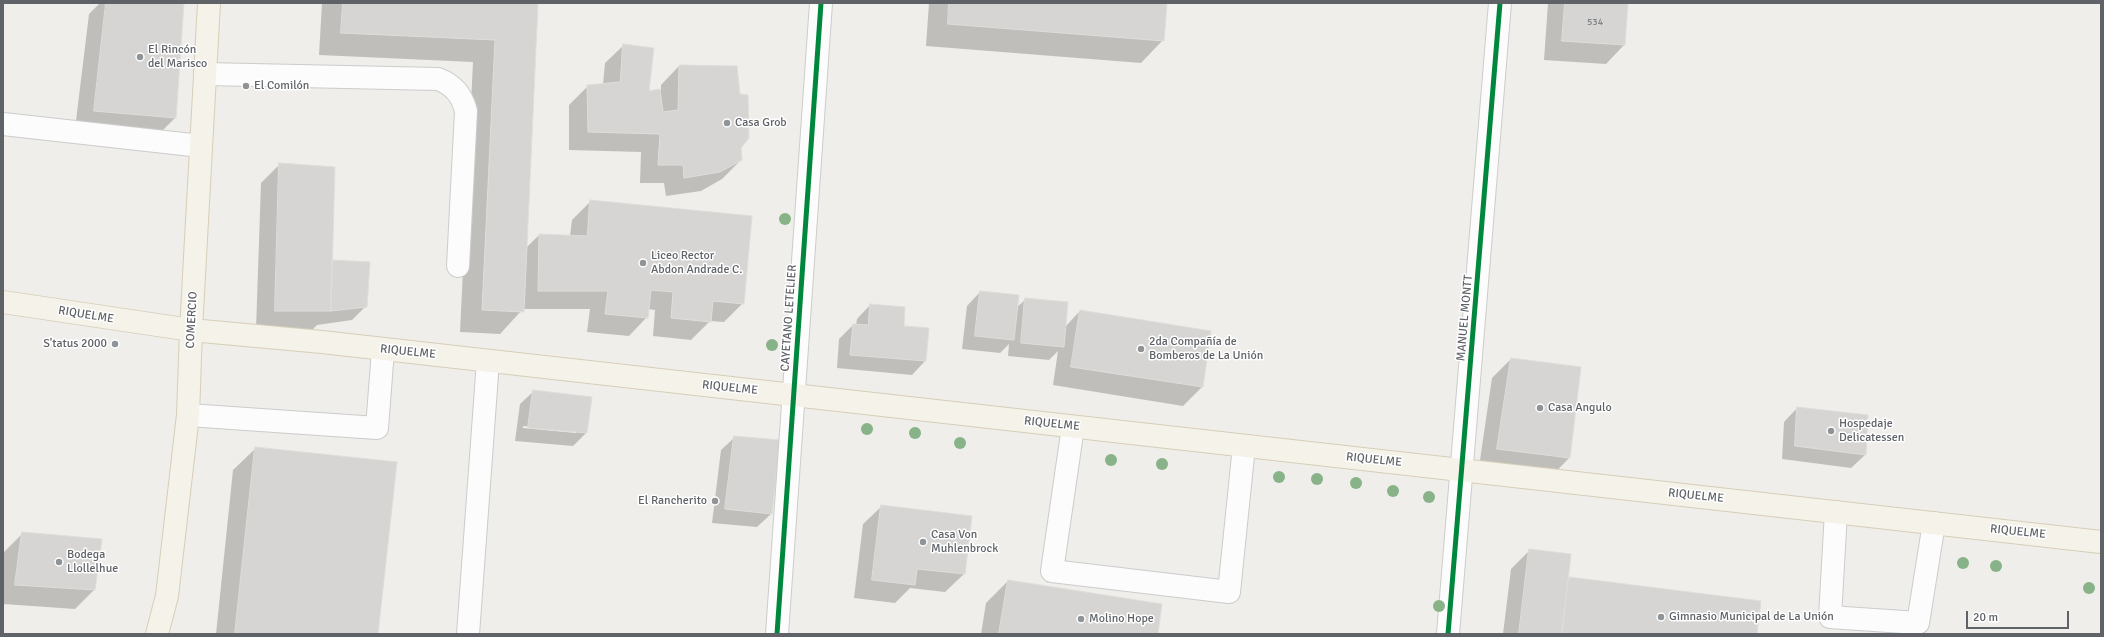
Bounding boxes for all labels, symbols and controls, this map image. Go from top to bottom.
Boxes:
house number: 534 [1587,16,1603,28]
place label: El Rincón del Marisco [148,43,207,71]
marker: El Rincón del Marisco [135,52,145,62]
place label: El Comilón [254,79,309,93]
marker: El Comilón [241,81,251,91]
place label: Casa Grob [735,116,787,130]
marker: Casa Grob [722,118,732,128]
place label: Liceo Rector Abdon Andrade C. [651,249,742,277]
marker: Liceo Rector Abdon Andrade C. [638,258,648,268]
street label: CAYETANO LETELIER [778,264,800,372]
street label: MANUEL MONTT [1454,274,1476,362]
street label: COMERCIO [183,291,201,349]
street label: RIQUELME [57,304,115,326]
place label: 2da Compañía de Bomberos de La Unión [1149,335,1263,363]
place label: S'tatus 2000 [43,337,107,351]
marker: S'tatus 2000 [110,339,120,349]
street label: RIQUELME [379,342,437,362]
marker: 2da Compañía de Bomberos de La Unión [1136,344,1146,354]
street label: RIQUELME [701,378,759,398]
place label: Casa Angulo [1548,401,1612,415]
marker: Casa Angulo [1535,403,1545,413]
street label: RIQUELME [1023,414,1081,434]
place label: Hospedaje Delicatessen [1839,417,1904,445]
marker: Hospedaje Delicatessen [1826,426,1836,436]
street label: RIQUELME [1345,450,1403,470]
street label: RIQUELME [1667,486,1725,506]
place label: El Rancherito [638,494,707,508]
marker: El Rancherito [710,496,720,506]
street label: RIQUELME [1989,522,2047,542]
place label: Casa Von Muhlenbrock [931,528,998,556]
marker: Casa Von Muhlenbrock [918,537,928,547]
place label: Bodega Llollelhue [67,548,118,576]
marker: Bodega Llollelhue [54,557,64,567]
scale bar [1968,603,2071,629]
place label: Gimnasio Municipal de La Unión [1669,610,1834,624]
text: 20 m [1973,610,1998,625]
place label: Molino Hope [1089,612,1154,626]
marker: Gimnasio Municipal de La Unión [1656,612,1666,622]
marker: Molino Hope [1076,614,1086,624]

